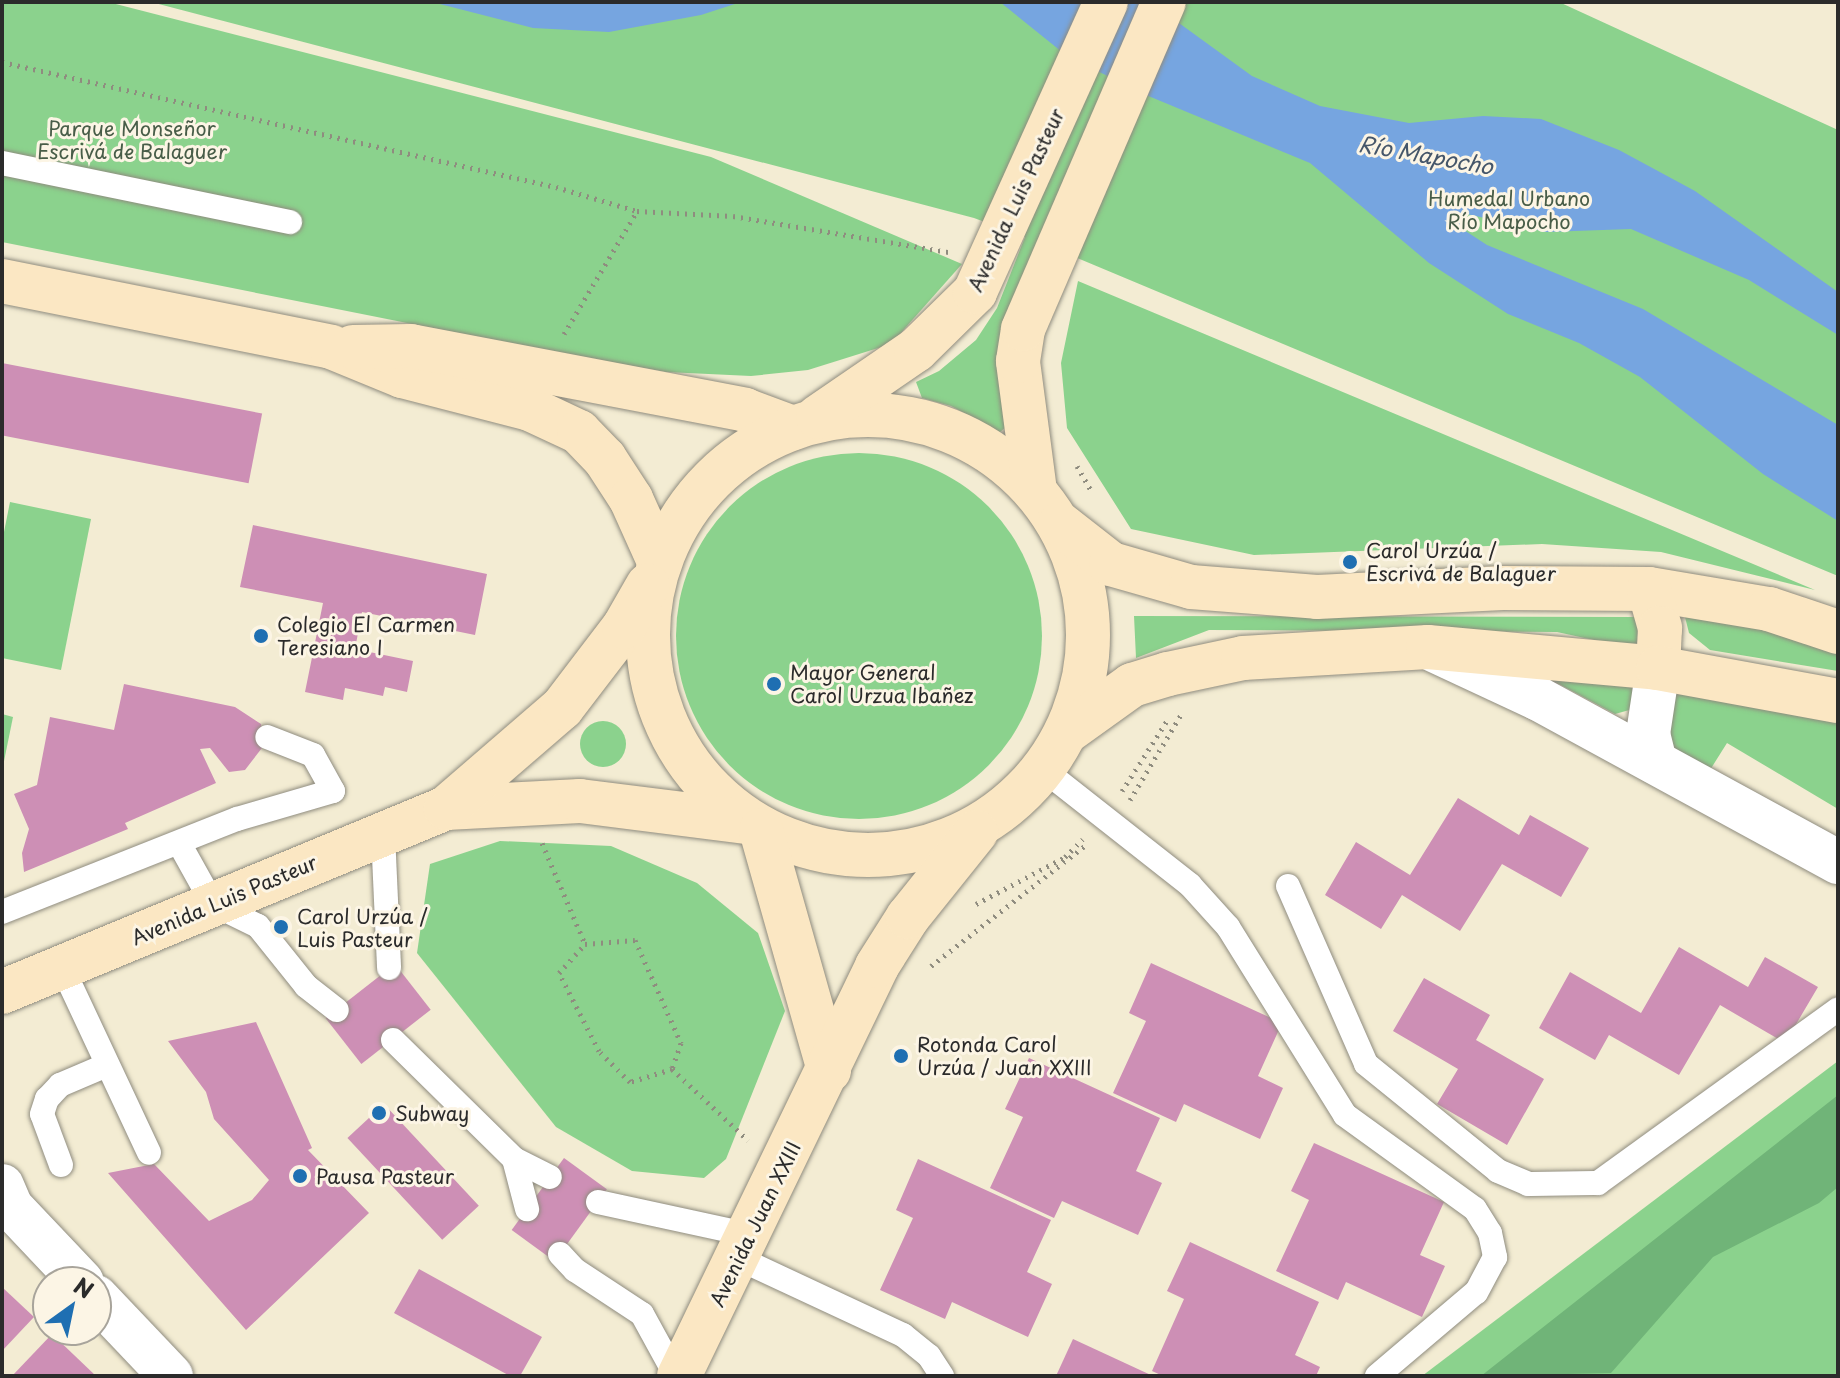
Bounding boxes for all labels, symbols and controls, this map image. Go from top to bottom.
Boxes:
street label: Avenida Luis Pasteur [963,105,1069,295]
park label: Parque Monseñor Escrivá de Balaguer [36,116,228,163]
water label: Río Mapocho [1356,129,1496,179]
park label: Humedal Urbano Río Mapocho [1428,187,1590,234]
place label: Carol Urzúa / Escrivá de Balaguer [1366,538,1559,585]
marker: Carol Urzúa / Escrivá de Balaguer [1341,553,1359,571]
place label: Colegio El Carmen Teresiano I [277,612,456,659]
marker: Colegio El Carmen Teresiano I [252,627,270,645]
place label: Mayor General Carol Urzua Ibañez [790,660,976,707]
marker: Mayor General Carol Urzua Ibañez [765,675,783,693]
street label: Avenida Luis Pasteur [128,850,320,950]
place label: Carol Urzúa / Luis Pasteur [297,904,429,951]
marker: Carol Urzúa / Luis Pasteur [272,918,290,936]
place label: Rotonda Carol Urzúa / Juan XXIII [917,1032,1093,1079]
marker: Rotonda Carol Urzúa / Juan XXIII [892,1047,910,1065]
place label: Subway [395,1101,469,1125]
marker: Subway [370,1104,388,1122]
street label: Avenida Juan XXIII [705,1138,805,1310]
place label: Pausa Pasteur [316,1164,452,1188]
marker: Pausa Pasteur [291,1167,309,1185]
north arrow [32,1266,112,1346]
text: N [68,1269,101,1306]

